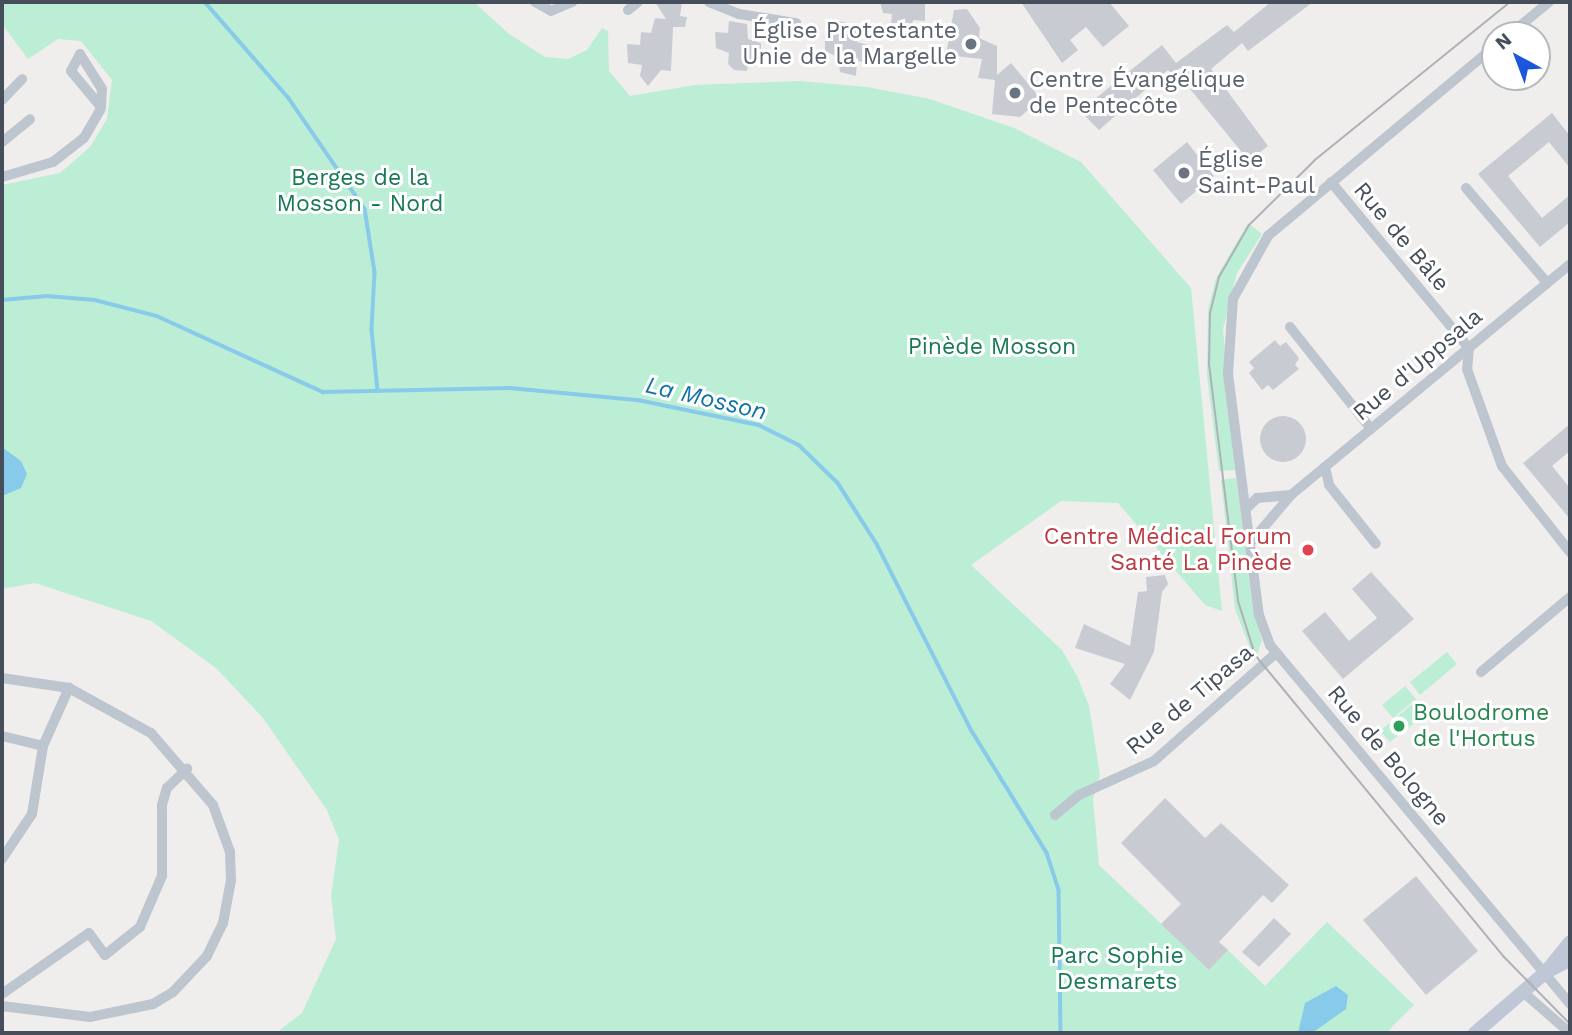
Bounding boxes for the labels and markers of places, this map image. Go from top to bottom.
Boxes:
place label: Église Protestante Unie de la Margelle [742,17,957,71]
marker: Église Protestante Unie de la Margelle [963,36,979,52]
place label: Centre Évangélique de Pentecôte [1029,66,1245,120]
marker: Centre Évangélique de Pentecôte [1007,85,1023,101]
place label: Église Saint-Paul [1198,146,1315,200]
marker: Église Saint-Paul [1176,165,1192,181]
place label: Centre Médical Forum Santé La Pinède [1043,523,1292,577]
marker: Centre Médical Forum Santé La Pinède [1298,540,1318,560]
place label: Boulodrome de l'Hortus [1413,699,1549,753]
marker: Boulodrome de l'Hortus [1391,718,1407,734]

